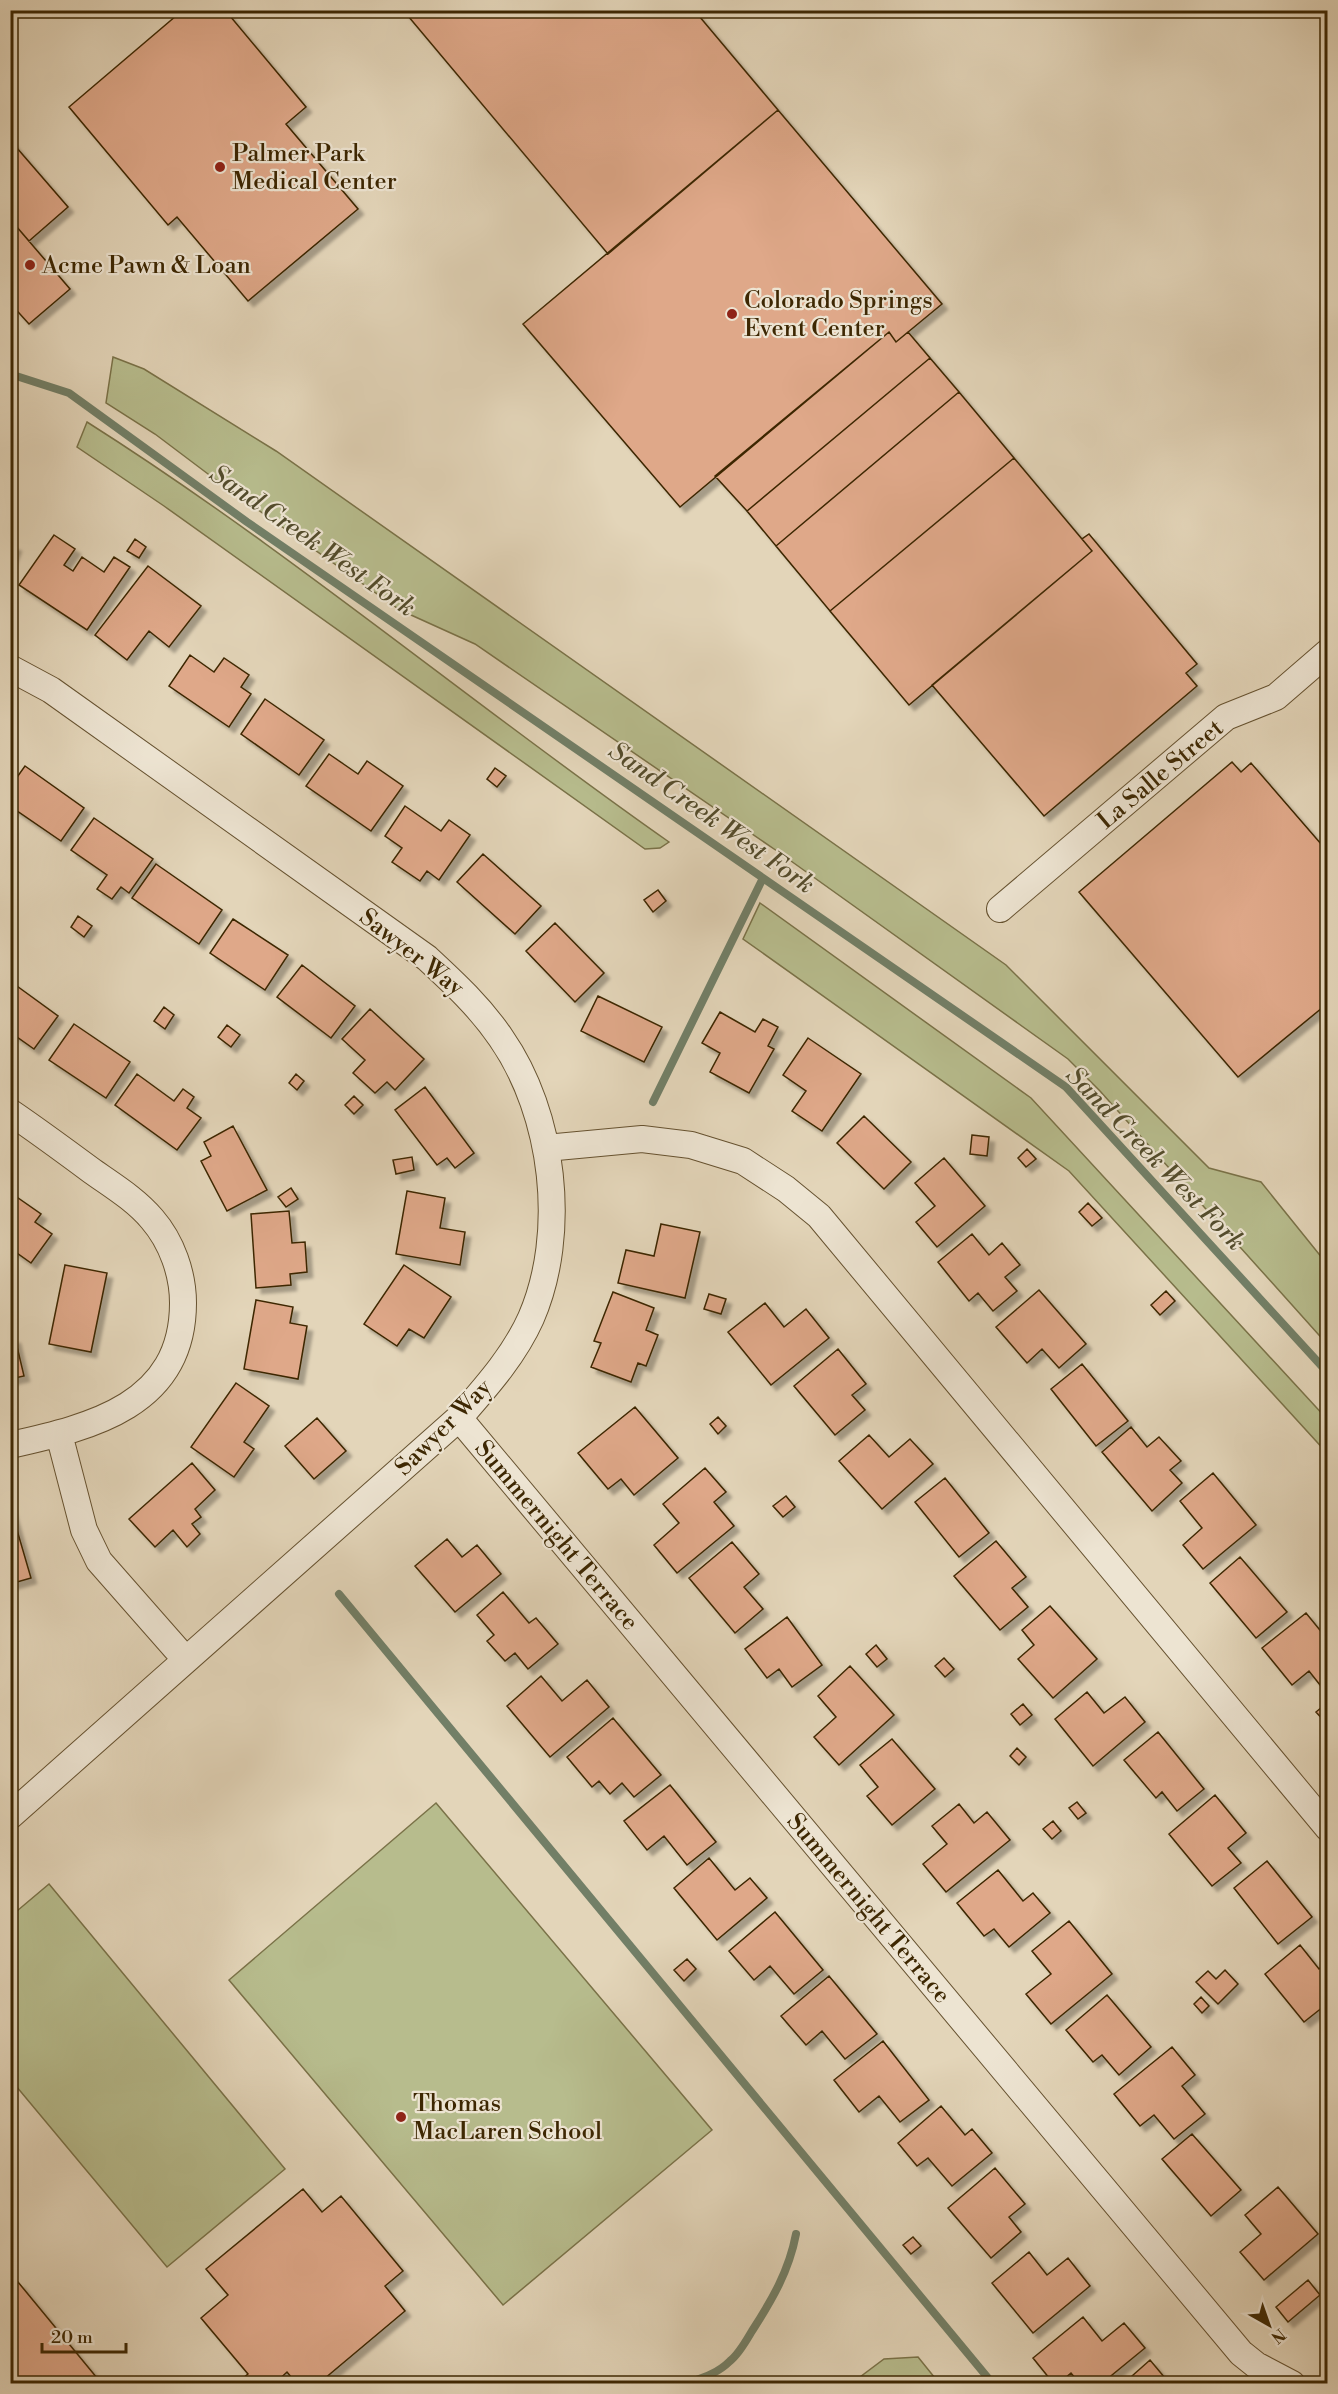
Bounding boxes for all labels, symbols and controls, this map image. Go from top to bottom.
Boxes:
place label: Palmer Park Medical Center [232,139,397,197]
marker: Palmer Park Medical Center [213,160,227,174]
place label: Acme Pawn & Loan [41,251,251,281]
marker: Acme Pawn & Loan [23,258,37,272]
place label: Colorado Springs Event Center [744,286,933,344]
marker: Colorado Springs Event Center [725,307,739,321]
water label: Sand Creek West Fork [203,458,422,624]
street label: La Salle Street [1091,713,1230,836]
water label: Sand Creek West Fork [602,735,821,901]
street label: Sawyer Way [353,903,470,1003]
water label: Sand Creek West Fork [1059,1060,1252,1258]
street label: Sawyer Way [389,1373,499,1482]
street label: Summernight Terrace [468,1434,645,1637]
street label: Summernight Terrace [780,1807,957,2010]
place label: Thomas MacLaren School [413,2089,602,2147]
marker: Thomas MacLaren School [394,2110,408,2124]
north arrow [1239,2295,1299,2355]
scale bar [42,2316,126,2354]
text: N [1266,2324,1289,2348]
text: 20 m [51,2326,93,2349]

